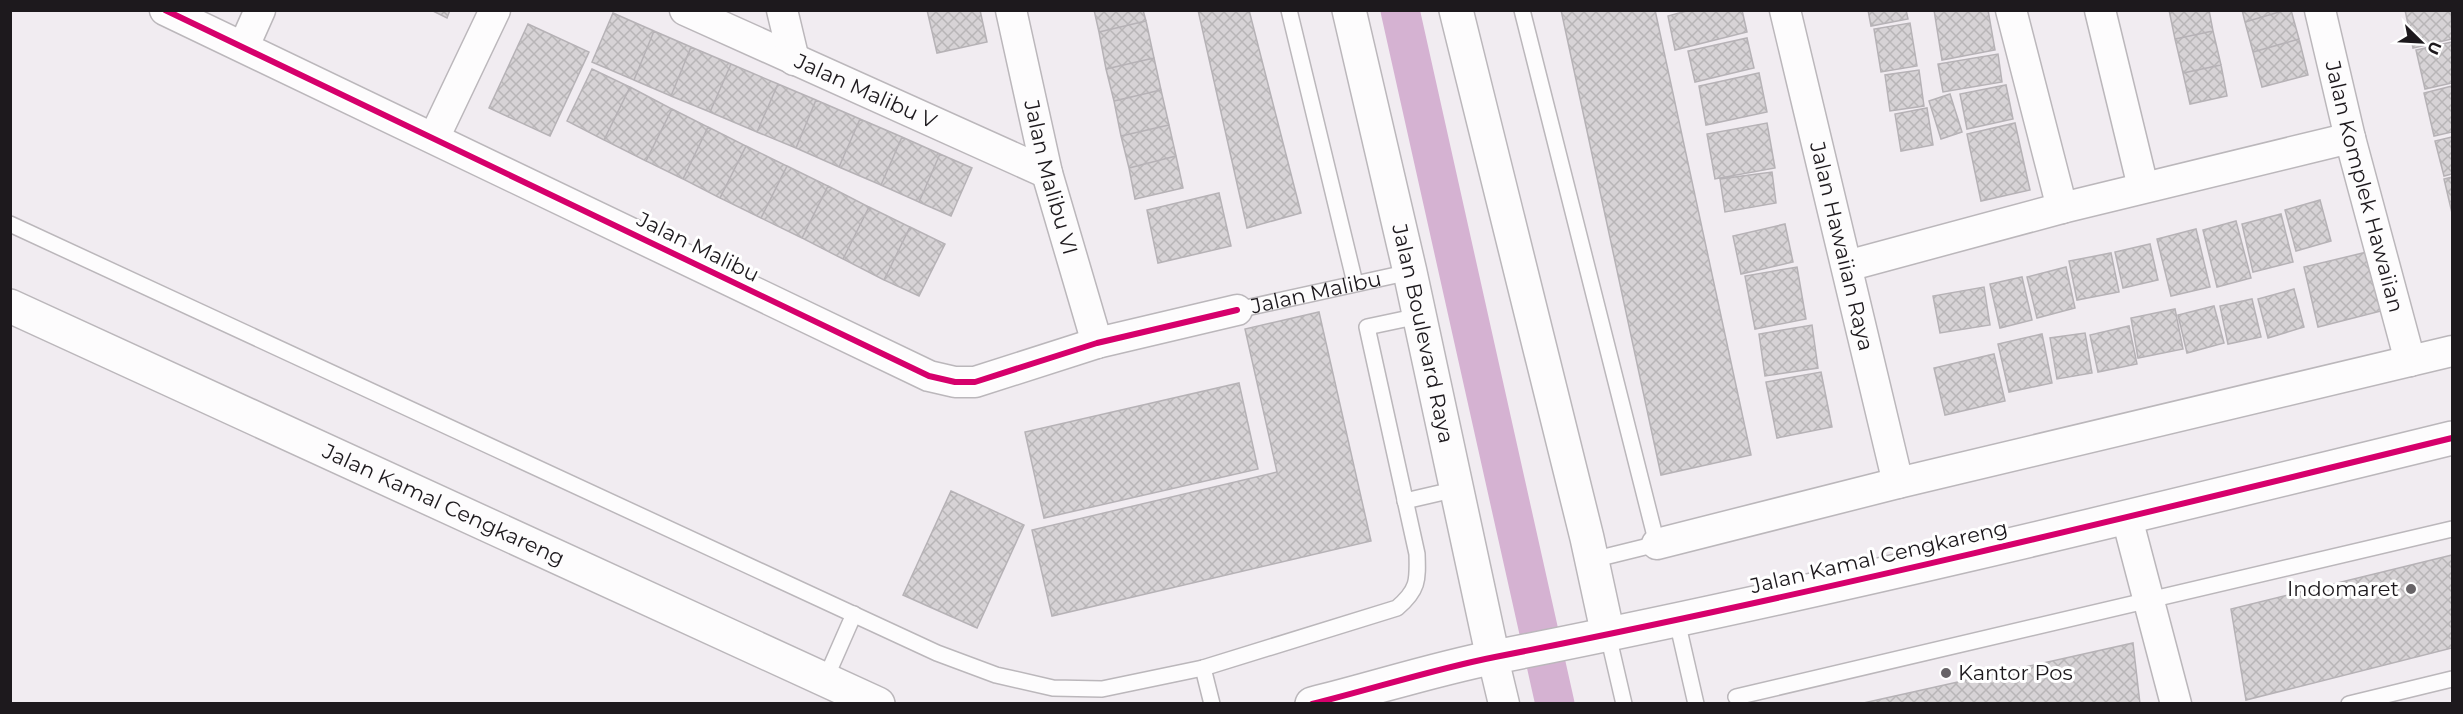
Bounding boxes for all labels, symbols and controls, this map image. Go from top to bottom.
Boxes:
north arrow [2391,12,2451,72]
text: U [2423,38,2445,58]
street label: Jalan Malibu V [790,48,941,134]
street label: Jalan Komplek Hawaiian [2320,57,2409,315]
street label: Jalan Malibu VI [1019,97,1083,258]
street label: Jalan Hawaiian Raya [1805,138,1879,353]
street label: Jalan Malibu [632,206,763,287]
street label: Jalan Boulevard Raya [1387,220,1459,445]
street label: Jalan Malibu [1247,266,1384,319]
street label: Jalan Kamal Cengkareng [318,438,569,571]
street label: Jalan Kamal Cengkareng [1747,515,2010,599]
place label: Indomaret [2287,576,2399,601]
marker: Indomaret [2404,582,2418,596]
place label: Kantor Pos [1958,660,2073,685]
marker: Kantor Pos [1939,666,1953,680]

